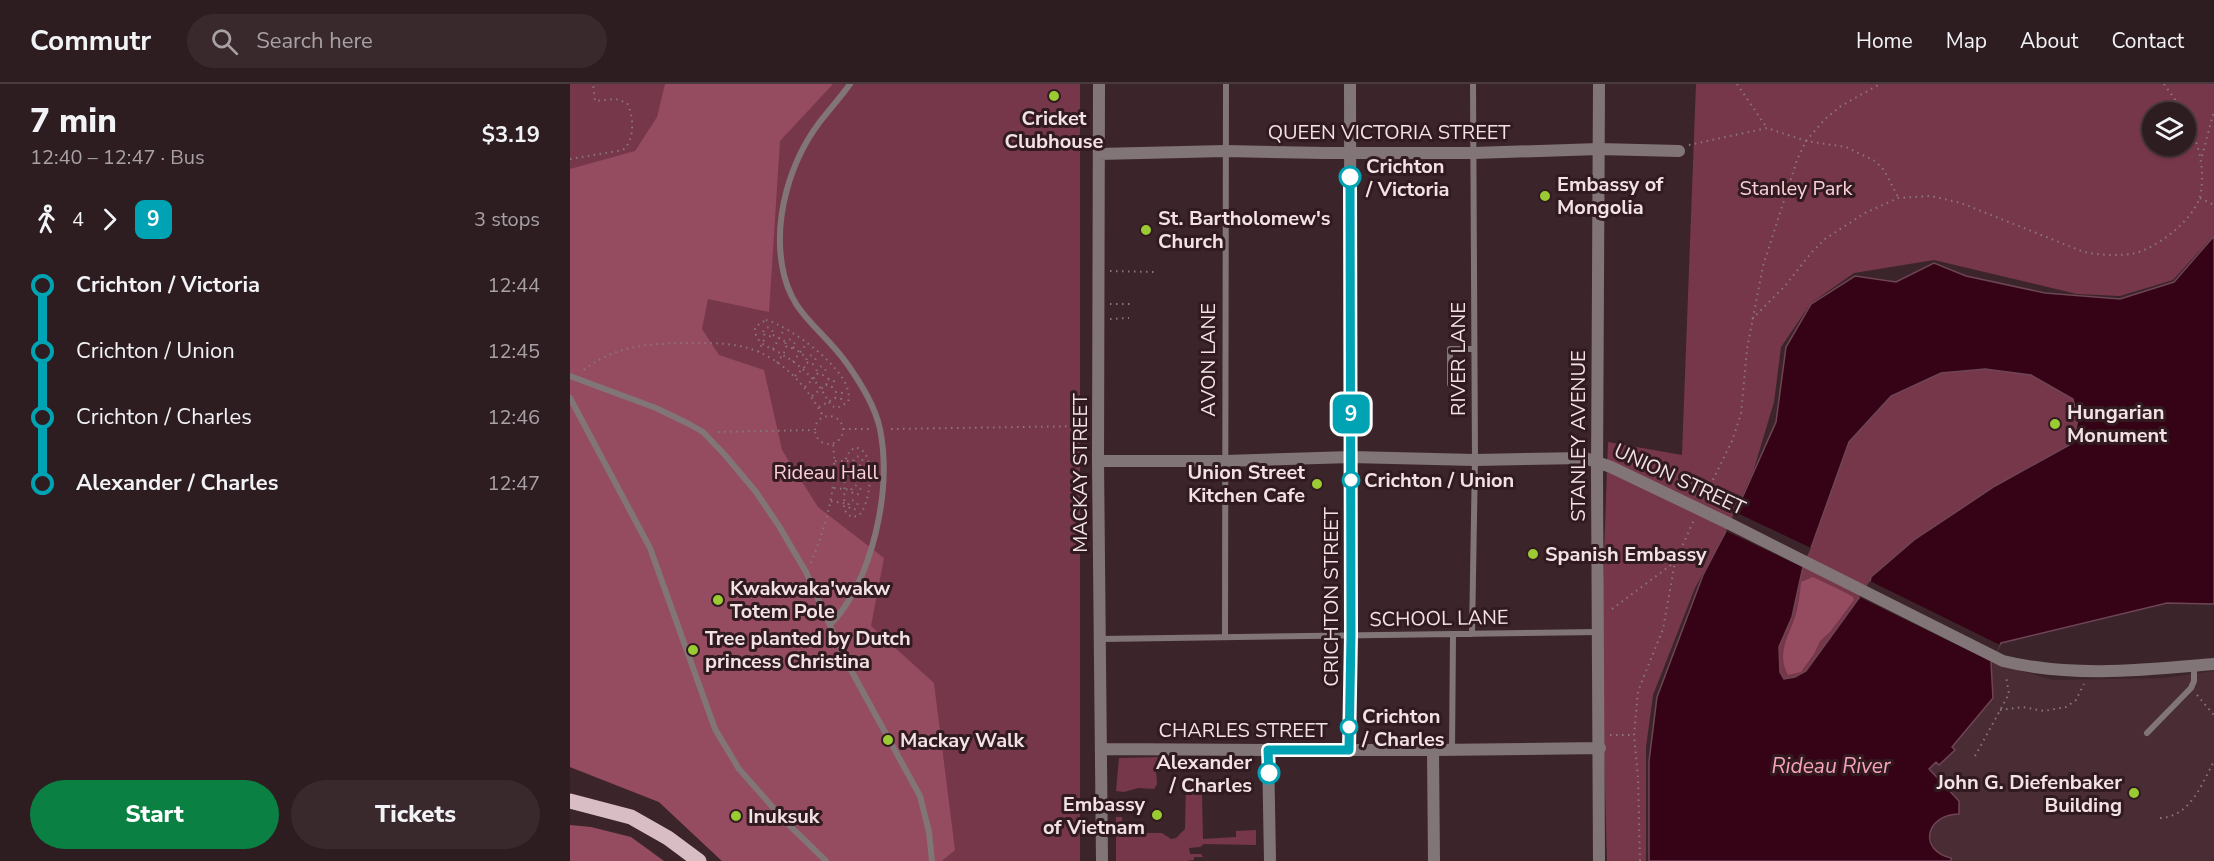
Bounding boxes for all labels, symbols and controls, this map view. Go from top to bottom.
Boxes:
search box [187,14,607,68]
text: Commutr [30,22,151,60]
icon: search [208,25,241,58]
text: Search here [256,26,373,56]
text: Home [1856,27,1913,55]
text: Map [1946,27,1987,55]
text: About [2020,27,2078,55]
text: Contact [2111,27,2184,55]
marker: Cricket Clubhouse [1047,89,1061,103]
text: 7 min [30,99,117,144]
map controls [2142,102,2196,156]
button: layers [2142,102,2196,156]
place label: Cricket Clubhouse [1005,105,1104,155]
street label: QUEEN VICTORIA STREET [1268,119,1510,146]
text: $3.19 [482,120,540,150]
text: 12:40 – 12:47 · Bus [30,144,205,171]
place label: Crichton / Victoria [1365,153,1449,203]
marker: Crichton / Victoria [1339,166,1361,188]
place label: Embassy of Mongolia [1557,171,1664,221]
park label: Stanley Park [1740,175,1853,202]
marker: Embassy of Mongolia [1538,189,1552,203]
icon: walk [30,203,63,236]
icon: forward [93,203,126,236]
text: 9 [147,205,160,233]
place label: St. Bartholomew's Church [1158,205,1331,255]
text: 4 [72,206,84,233]
text: 3 stops [474,206,540,233]
marker: St. Bartholomew's Church [1139,223,1153,237]
text: Crichton / Victoria [76,270,260,300]
text: 12:44 [487,272,540,299]
street label: RIVER LANE [1445,302,1472,416]
street label: AVON LANE [1195,303,1222,417]
text: Crichton / Union [76,336,235,366]
text: 12:45 [487,338,540,365]
street label: STANLEY AVENUE [1565,350,1592,522]
street label: MACKAY STREET [1067,393,1094,553]
line badge: 9 [1332,394,1370,434]
place label: Hungarian Monument [2067,399,2167,449]
text: 9 [1345,400,1357,428]
text: Crichton / Charles [76,402,252,432]
text: 12:46 [487,404,540,431]
marker: Hungarian Monument [2048,417,2062,431]
street label: UNION STREET [1610,437,1750,522]
park label: Rideau Hall [774,459,879,486]
place label: Union Street Kitchen Cafe [1188,459,1305,509]
place label: Crichton / Union [1364,467,1514,494]
text: Alexander / Charles [76,468,279,498]
text: 12:47 [487,470,540,497]
marker: Crichton / Union [1342,471,1360,489]
marker: Union Street Kitchen Cafe [1310,477,1324,491]
street label: CRICHTON STREET [1318,507,1345,687]
place label: Spanish Embassy [1545,541,1707,568]
marker: Spanish Embassy [1526,547,1540,561]
place label: Kwakwaka'wakw Totem Pole [730,575,890,625]
marker: Kwakwaka'wakw Totem Pole [711,593,725,607]
street label: SCHOOL LANE [1369,604,1509,633]
place label: Tree planted by Dutch princess Christina [705,625,911,675]
marker: Tree planted by Dutch princess Christina [686,643,700,657]
place label: Crichton / Charles [1361,703,1445,753]
street label: CHARLES STREET [1159,717,1327,744]
marker: Crichton / Charles [1340,718,1358,736]
place label: Mackay Walk [900,727,1025,754]
marker: Mackay Walk [881,733,895,747]
place label: Alexander / Charles [1156,749,1252,799]
water label: Rideau River [1772,752,1891,780]
marker: Alexander / Charles [1258,762,1280,784]
place label: John G. Diefenbaker Building [1936,769,2122,819]
button: Start [30,780,279,849]
button: Tickets [291,780,540,849]
marker: John G. Diefenbaker Building [2127,786,2141,800]
place label: Embassy of Vietnam [1043,791,1145,841]
place label: Inuksuk [748,803,821,830]
marker: Embassy of Vietnam [1150,808,1164,822]
marker: Inuksuk [729,809,743,823]

